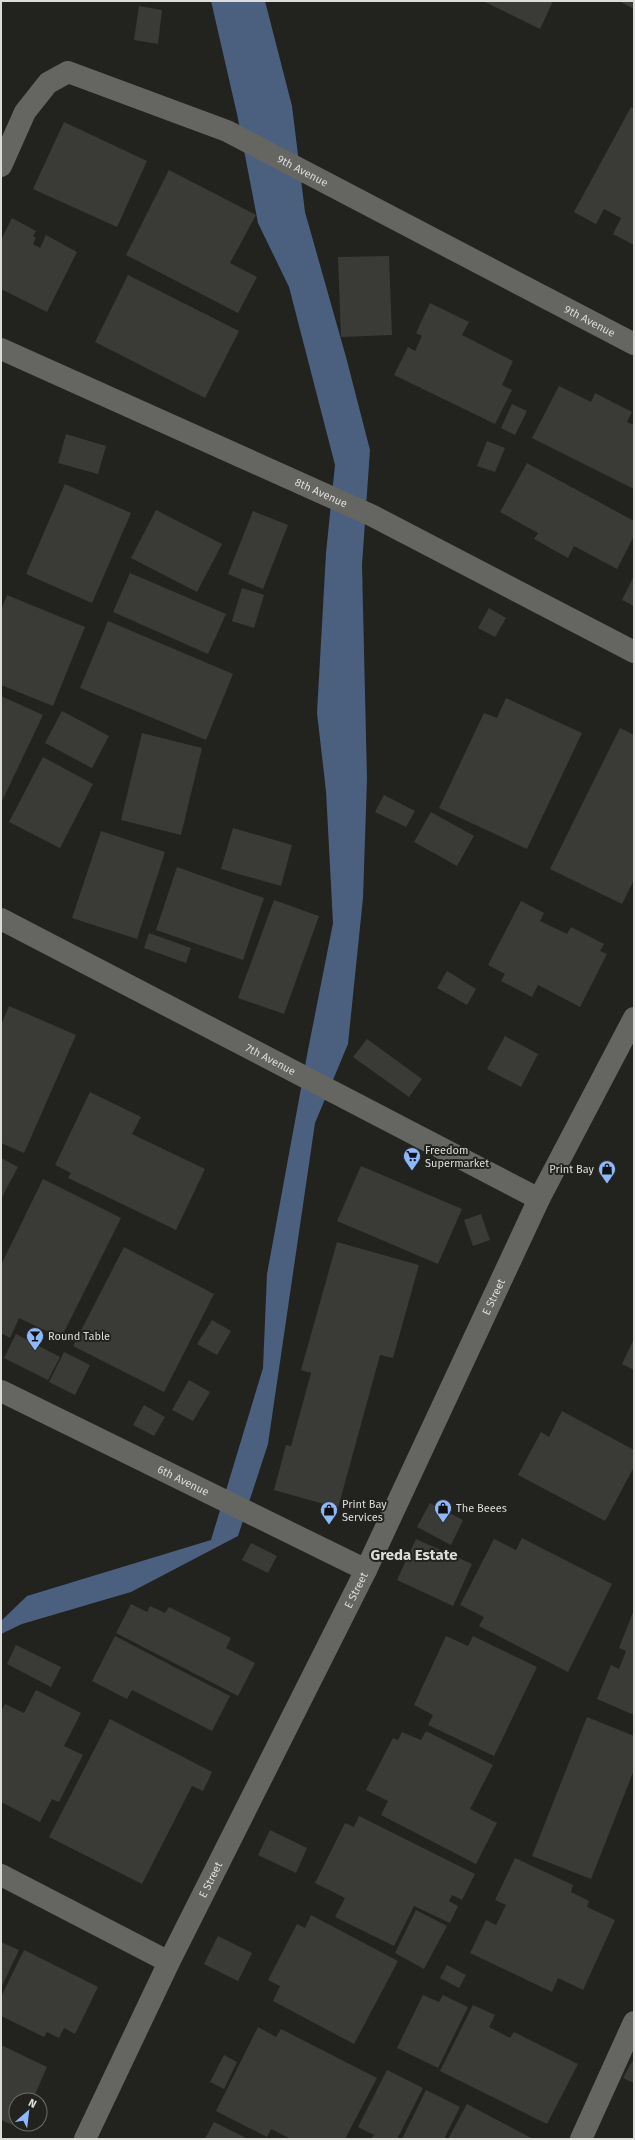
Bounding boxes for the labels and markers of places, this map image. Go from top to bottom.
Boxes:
place label: Freedom Supermarket [425,1144,489,1170]
supermarket icon: Freedom Supermarket [402,1146,422,1171]
shop icon: Print Bay [597,1159,617,1184]
place label: Print Bay [549,1163,595,1176]
bar icon: Round Table [25,1326,45,1351]
place label: Round Table [48,1330,110,1343]
place label: Print Bay Services [342,1498,387,1524]
shop icon: The Beees [433,1498,453,1523]
shop icon: Print Bay Services [319,1500,339,1525]
place label: The Beees [456,1502,507,1515]

